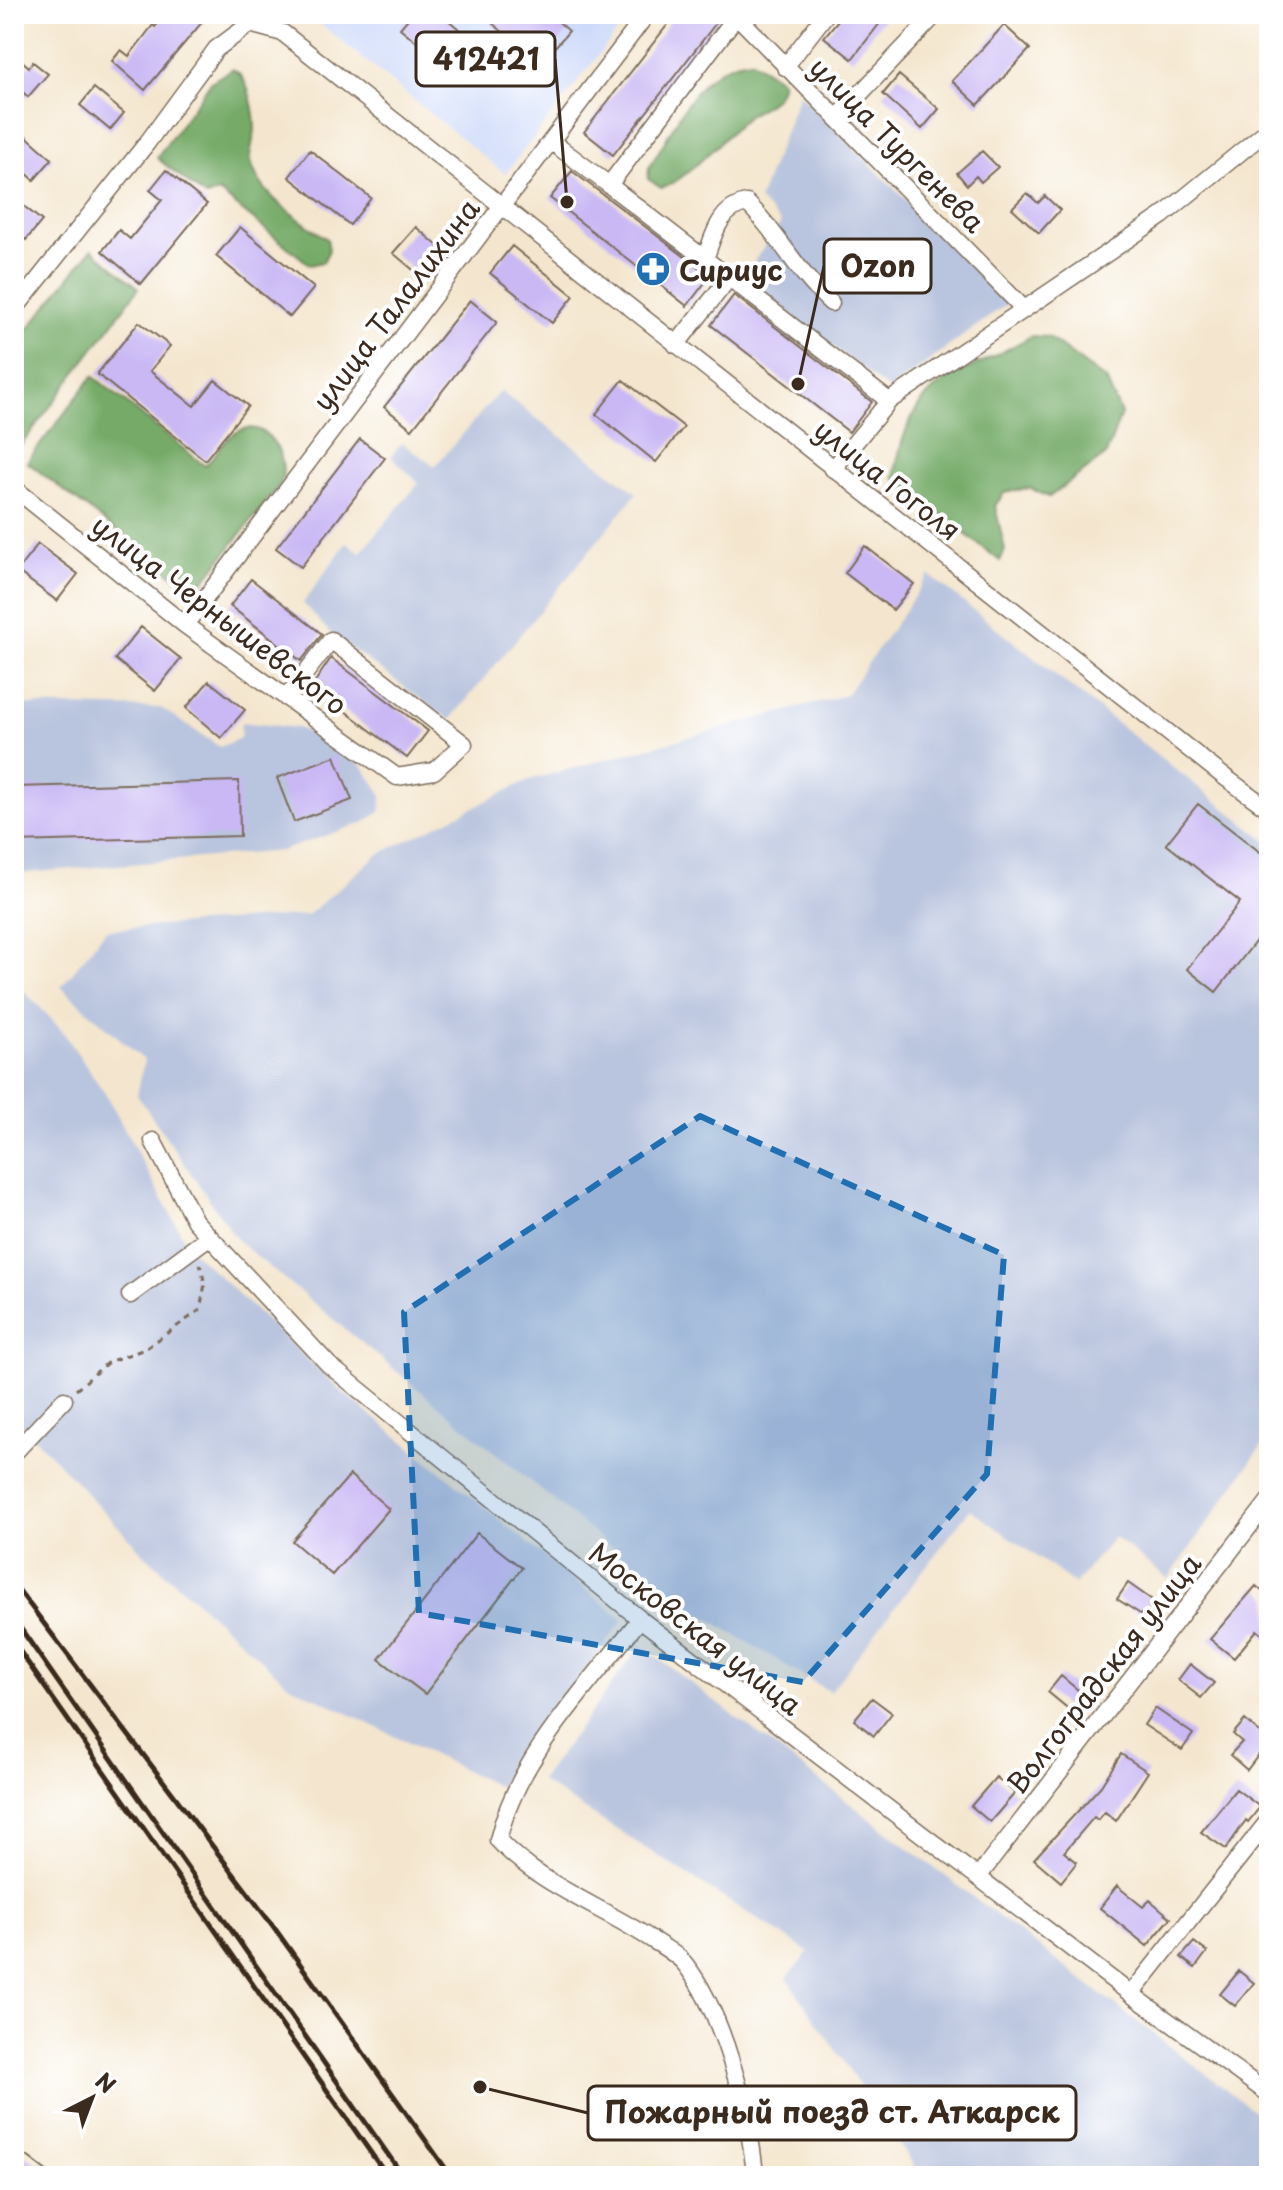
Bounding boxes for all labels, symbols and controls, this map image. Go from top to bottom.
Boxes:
callout: 412421 [416,32,555,86]
text: 412421 [433,35,539,80]
street label: улица Тургенева [800,46,996,242]
street label: улица Талалихина [301,188,490,419]
callout: Ozon [824,239,931,293]
text: Ozon [840,242,916,287]
place label: Сириус [679,248,783,291]
pharmacy icon: Сириус [634,250,672,288]
street label: улица Гоголя [805,408,971,550]
street label: улица Чернышевского [83,503,357,725]
street label: Московская улица [580,1531,812,1725]
street label: Волгоградская улица [995,1543,1211,1802]
north arrow [52,2058,132,2138]
text: N [89,2064,124,2100]
callout: Пожарный поезд ст. Аткарск [588,2086,1076,2140]
text: Пожарный поезд ст. Аткарск [605,2088,1060,2133]

